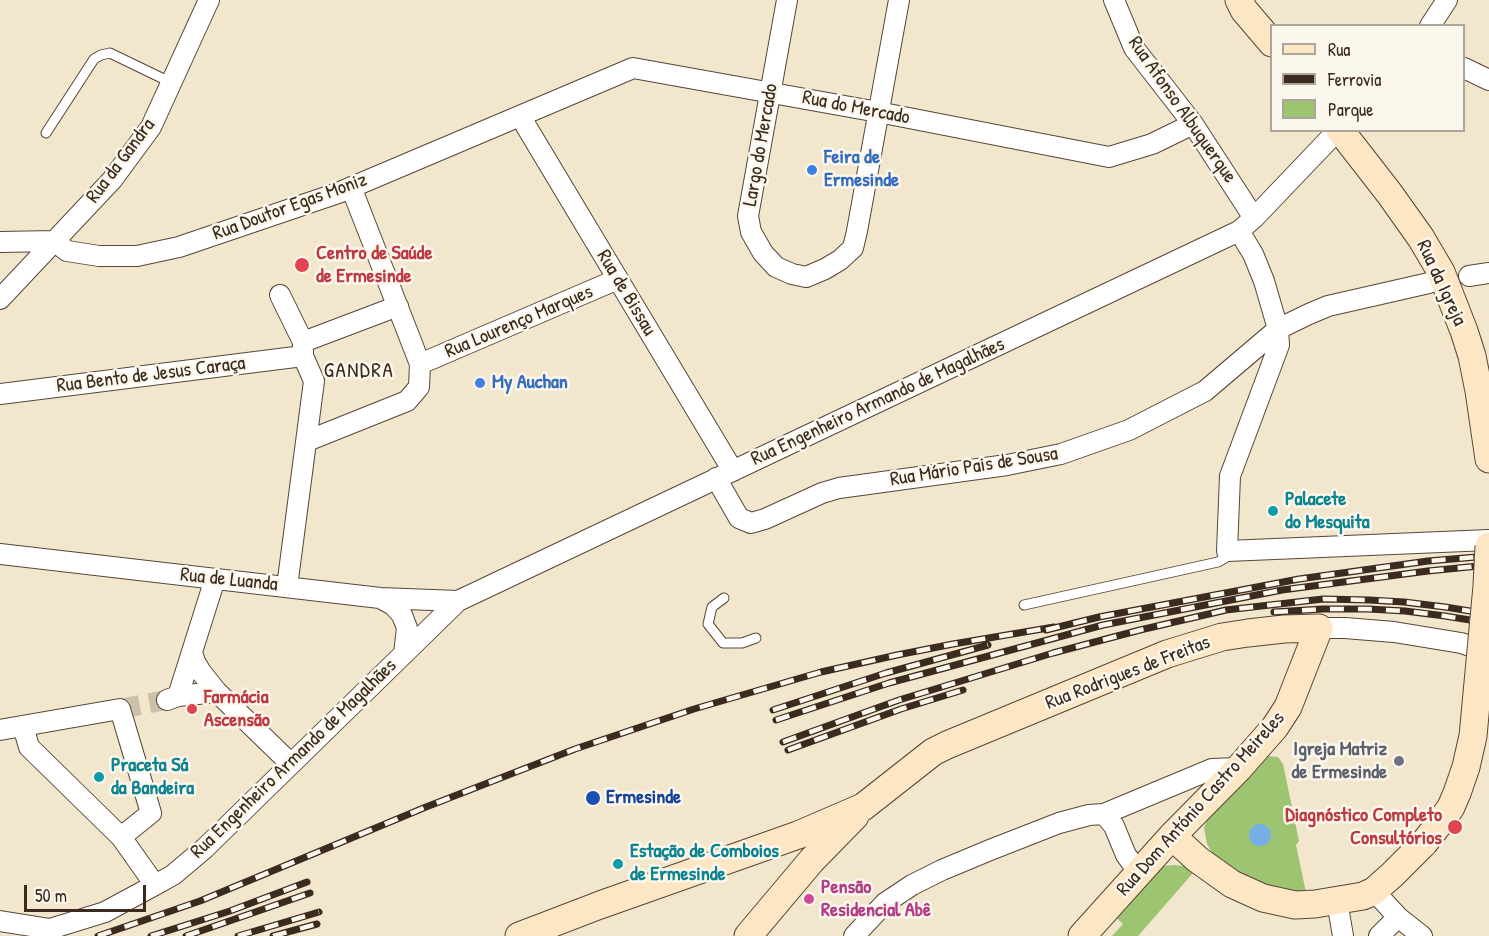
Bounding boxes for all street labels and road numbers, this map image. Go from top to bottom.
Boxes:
street label: Rua Afonso Albuquerque [1122,32,1242,188]
street label: Largo do Mercado [738,82,784,208]
street label: Rua do Mercado [800,86,912,130]
street label: Rua da Gandra [81,114,161,208]
street label: Rua Doutor Egas Moniz [210,168,370,246]
street label: Rua da Igreja [1411,236,1471,330]
street label: Rua de Bissau [591,246,661,340]
street label: Rua Lourenço Marques [441,280,597,364]
street label: Rua Engenheiro Armando de Magalhães [747,333,1009,471]
street label: Rua Bento de Jesus Caraça [55,352,247,398]
street label: Rua Mário Pais de Sousa [888,442,1060,492]
street label: Rua de Luanda [179,563,279,597]
street label: Rua Rodrigues de Freitas [1042,631,1214,715]
street label: Rua Engenheiro Armando de Magalhães [186,654,402,864]
street label: Rua Dom António Castro Meireles [1112,707,1290,901]

